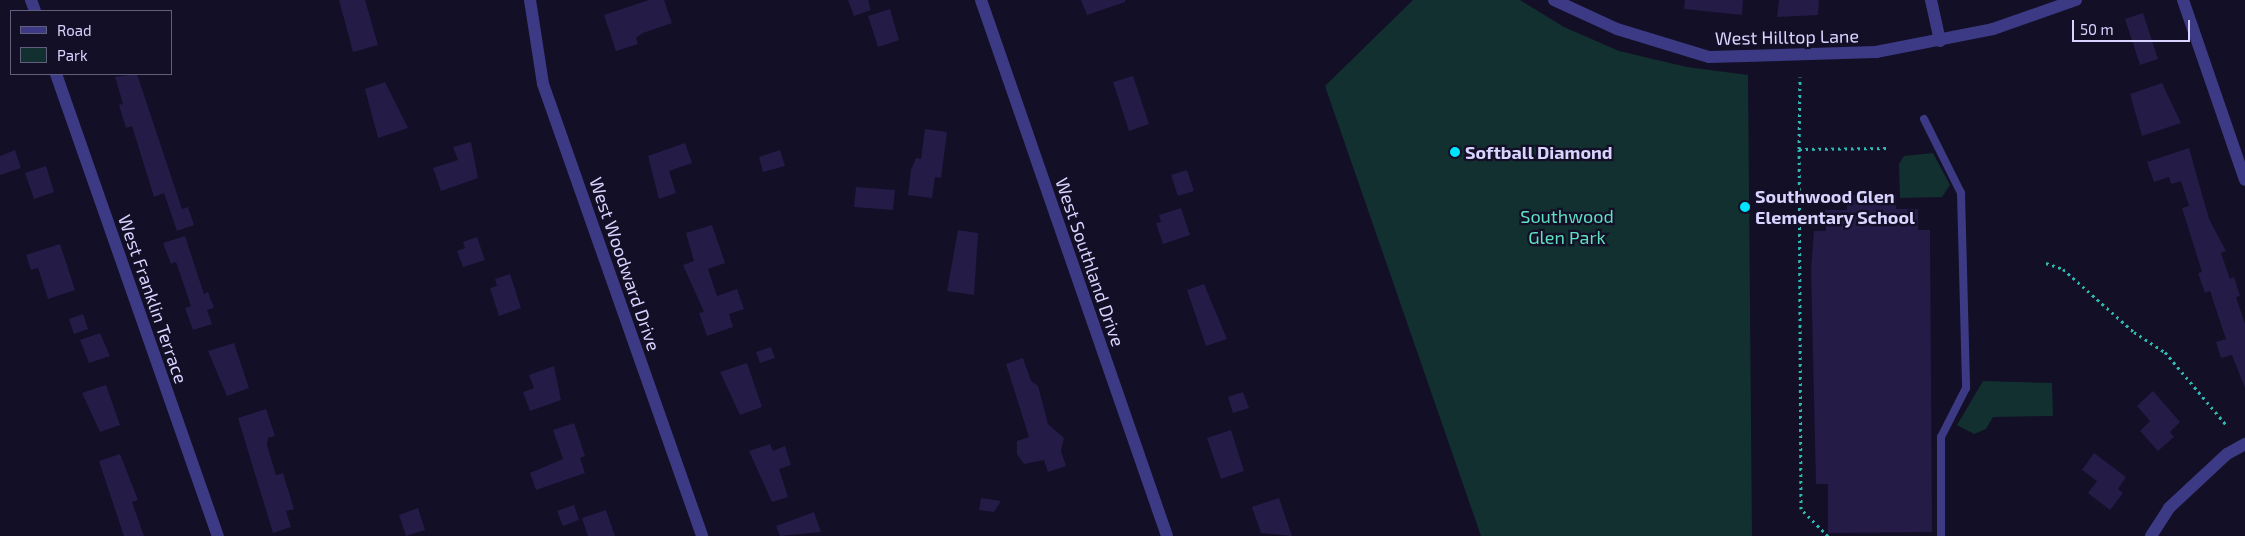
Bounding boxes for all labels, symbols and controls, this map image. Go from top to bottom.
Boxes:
legend [10,10,172,75]
scale bar [2075,10,2192,42]
text: 50 m [2080,20,2114,38]
text: Road [57,21,92,39]
street label: West Hilltop Lane [1715,25,1859,49]
text: Park [57,46,88,64]
place label: Softball Diamond [1465,141,1613,163]
marker: Softball Diamond [1449,146,1461,158]
street label: West Woodward Drive [585,174,665,354]
street label: West Southland Drive [1051,175,1129,349]
place label: Southwood Glen Elementary School [1755,186,1915,228]
marker: Southwood Glen Elementary School [1739,201,1751,213]
park label: Southwood Glen Park [1520,206,1614,248]
street label: West Franklin Terrace [114,212,192,386]

